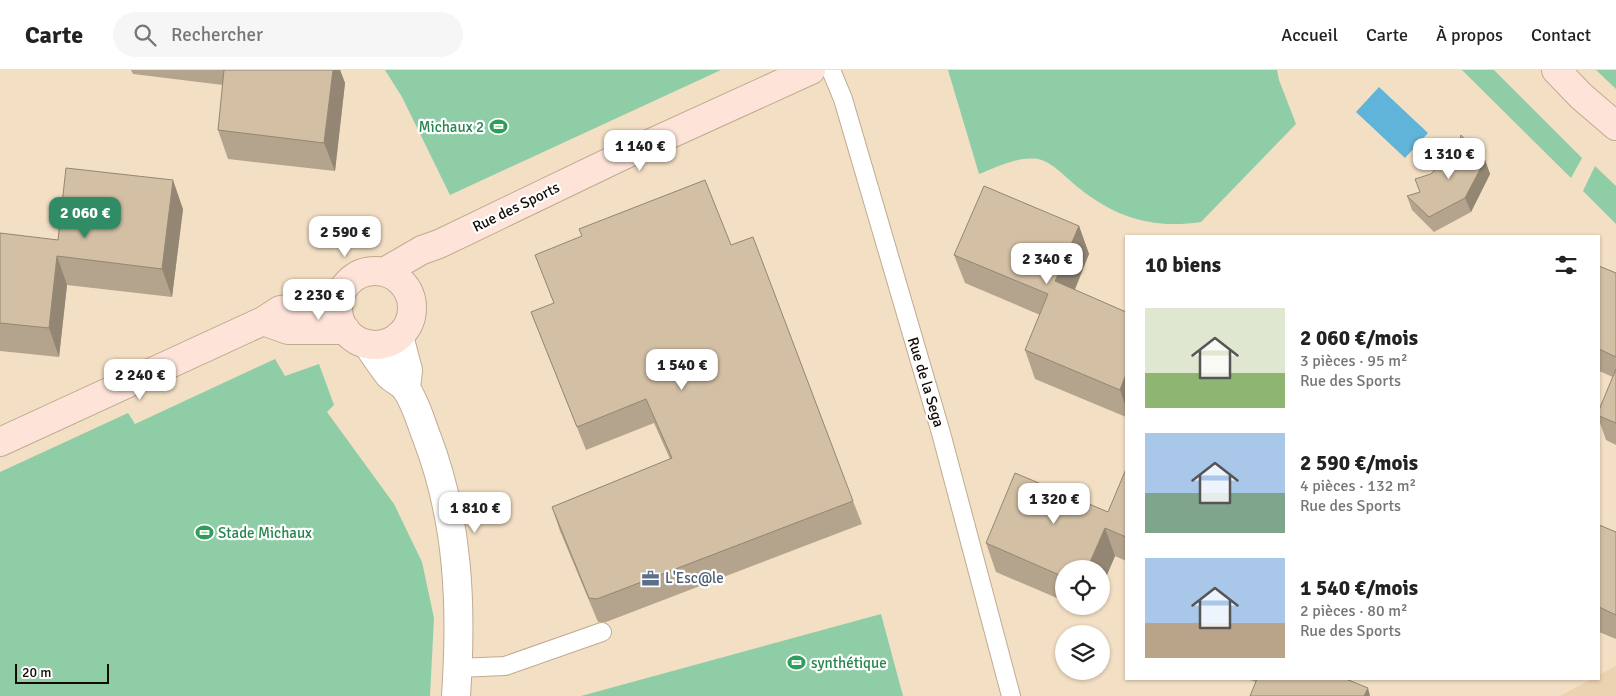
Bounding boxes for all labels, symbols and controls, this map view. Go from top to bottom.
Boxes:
search box [113,12,463,57]
text: Carte [25,20,83,50]
icon: search [131,21,159,49]
text: Rechercher [171,23,263,47]
text: Accueil [1281,24,1338,46]
text: Carte [1366,24,1408,46]
text: À propos [1436,24,1503,46]
text: Contact [1531,24,1591,46]
sports icon: Michaux 2 [488,117,508,137]
place label: Michaux 2 [418,118,484,136]
pin: 1 140 € [594,129,686,172]
text: 1 140 € [615,136,665,156]
pin: 1 310 € [1403,138,1495,180]
text: 1 310 € [1424,144,1474,164]
street label: Rue des Sports [469,178,563,236]
pin: 2 060 € [39,196,131,239]
text: 2 060 € [60,203,110,223]
pin: 2 590 € [299,216,391,258]
text: 2 590 € [320,222,370,242]
pin: 2 340 € [1001,242,1093,285]
text: 2 340 € [1022,249,1072,269]
icon: filters [1552,251,1580,279]
text: 10 biens [1145,252,1221,278]
pin: 2 230 € [273,278,365,321]
text: 2 230 € [294,285,344,305]
text: 2 060 €/mois [1300,325,1418,351]
icon: home [1185,328,1245,388]
street label: Rue de la Sega [904,335,948,429]
pin: 1 540 € [636,348,728,391]
text: 3 pièces · 95 m² [1300,351,1408,371]
text: 1 540 € [657,355,707,375]
pin: 2 240 € [94,358,186,401]
text: 2 240 € [115,365,165,385]
text: Rue des Sports [1300,371,1401,391]
text: 2 590 €/mois [1300,450,1418,476]
icon: home [1185,453,1245,513]
text: 4 pièces · 132 m² [1300,476,1416,496]
pin: 1 320 € [1008,482,1100,525]
text: 1 320 € [1029,489,1079,509]
pin: 1 810 € [429,492,521,534]
text: Rue des Sports [1300,496,1401,516]
text: 1 810 € [450,498,500,518]
sports icon: Stade Michaux [194,523,214,543]
place label: Stade Michaux [218,524,312,542]
map controls [1055,560,1110,680]
button: locate [1055,560,1110,615]
office icon: L'Esc@le [641,568,661,588]
place label: L'Esc@le [665,569,724,587]
text: 1 540 €/mois [1300,575,1418,601]
icon: home [1185,578,1245,638]
text: 2 pièces · 80 m² [1300,601,1408,621]
text: Rue des Sports [1300,621,1401,641]
button: layers [1055,625,1110,680]
sports icon: synthétique [787,653,807,673]
place label: synthétique [811,654,887,672]
scale bar [15,661,109,684]
text: 20 m [22,664,51,681]

